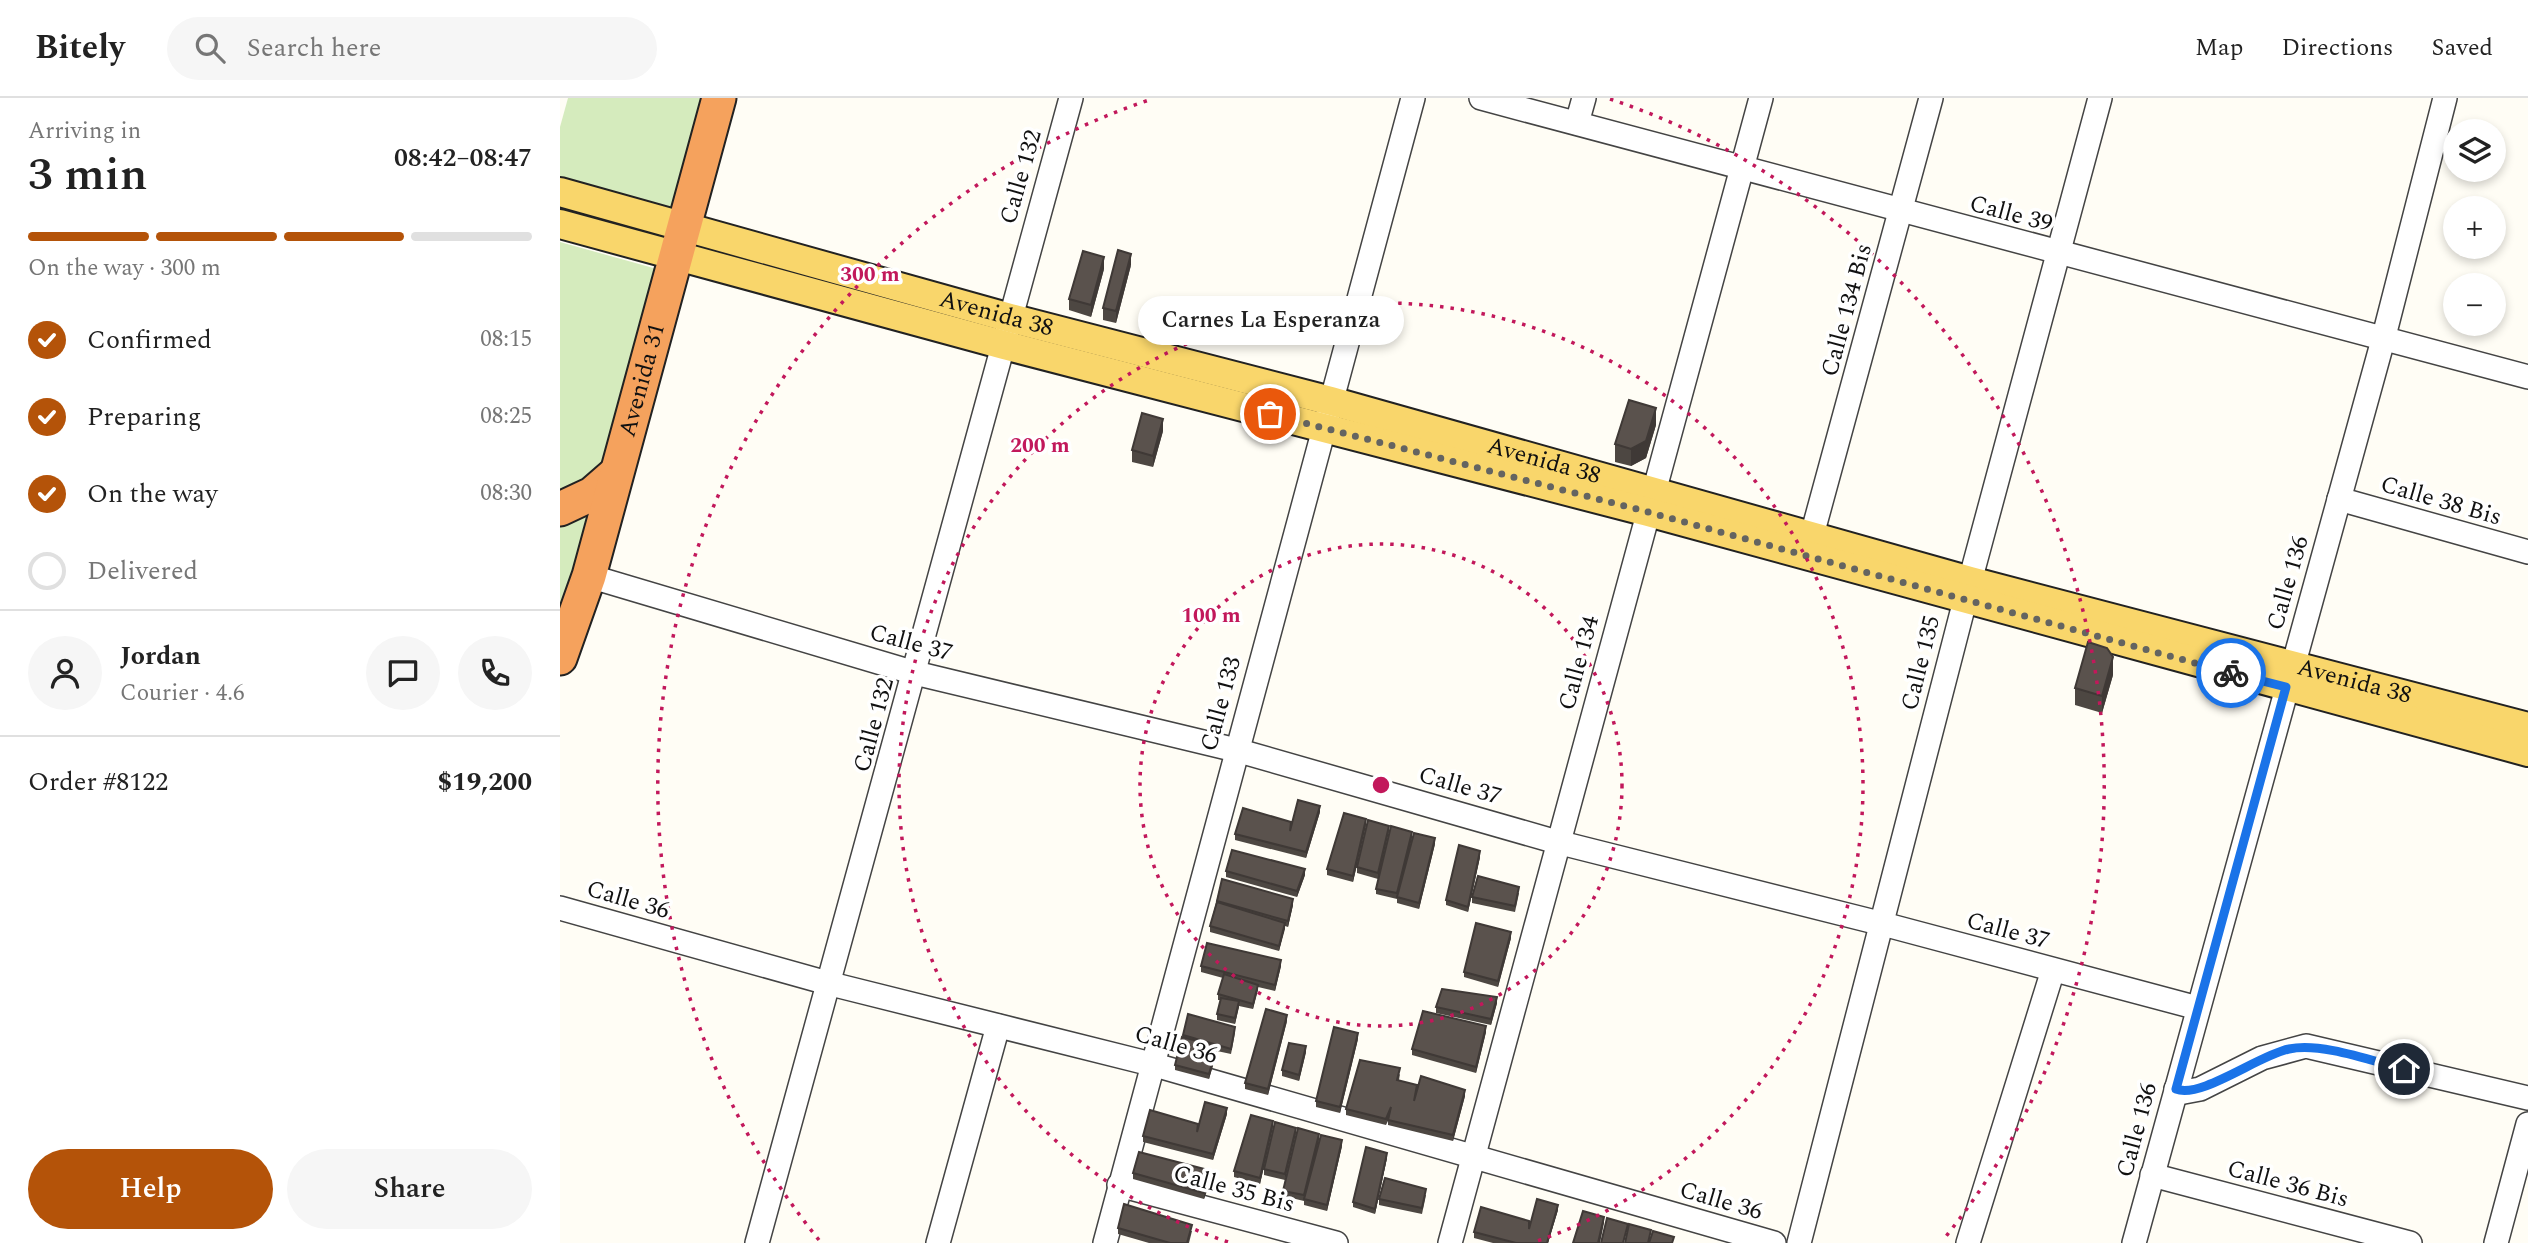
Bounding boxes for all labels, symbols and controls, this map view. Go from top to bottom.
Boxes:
search box [167,17,657,80]
text: Bitely [35,23,125,73]
text: Search here [247,28,381,68]
icon: search [191,29,229,67]
text: Map [2195,30,2243,66]
text: Directions [2281,30,2393,66]
text: Saved [2431,30,2493,66]
text: Arriving in [28,114,141,149]
map controls [2443,119,2506,336]
button: layers [2443,119,2506,182]
street label: Calle 132 [990,126,1052,228]
text: 08:42–08:47 [394,138,532,178]
text: 3 min [28,140,147,210]
street label: Calle 39 [1965,186,2057,242]
button: + [2443,196,2506,259]
street label: Calle 134 Bis [1812,239,1882,381]
text: On the way · 300 m [28,251,221,286]
text: 300 m [840,259,900,291]
button: − [2443,273,2506,336]
street label: Avenida 38 [935,281,1057,346]
callout: Carnes La Esperanza [1137,295,1403,344]
text: Carnes La Esperanza [1162,303,1380,338]
street label: Avenida 31 [610,319,675,441]
text: Confirmed [87,320,212,360]
icon: check [28,321,66,359]
text: 08:15 [480,322,532,357]
pin [1240,384,1300,444]
icon: bag [1251,395,1289,433]
text: Preparing [87,397,201,437]
icon: check [28,398,66,436]
text: 08:25 [480,399,532,434]
street label: Avenida 38 [1483,428,1605,494]
text: 200 m [1010,430,1070,462]
street label: Calle 38 Bis [2376,467,2506,535]
text: On the way [87,474,218,514]
icon: check [28,475,66,513]
text: 08:30 [480,476,532,511]
street label: Calle 136 [2257,532,2319,634]
text: Delivered [87,551,198,591]
text: 100 m [1181,600,1241,632]
street label: Calle 134 [1549,612,1609,714]
street label: Calle 135 [1892,612,1950,714]
street label: Calle 37 [865,615,957,671]
button: person [28,636,102,710]
text: Jordan [120,636,201,676]
button: chat [366,636,440,710]
button: phone [458,636,532,710]
courier [2196,638,2266,708]
street label: Avenida 38 [2293,649,2415,714]
street label: Calle 133 [1191,653,1251,755]
icon: bike [2212,654,2250,692]
street label: Calle 132 [844,674,904,776]
text: Courier · 4.6 [120,676,245,711]
street label: Calle 37 [1414,757,1506,815]
text: Order #8122 [28,762,168,802]
text: $19,200 [438,762,532,802]
centre of rings [1369,773,1393,797]
street label: Calle 36 [582,871,674,929]
street label: Calle 37 [1962,903,2054,959]
street label: Calle 36 [1130,1016,1222,1074]
pin [2374,1039,2434,1099]
icon: home [2385,1050,2423,1088]
street label: Calle 136 [2107,1079,2167,1181]
button: Help [28,1149,273,1229]
button: Share [287,1149,532,1229]
street label: Calle 36 Bis [2223,1151,2353,1217]
street label: Calle 35 Bis [1169,1156,1299,1222]
street label: Calle 36 [1675,1172,1767,1230]

